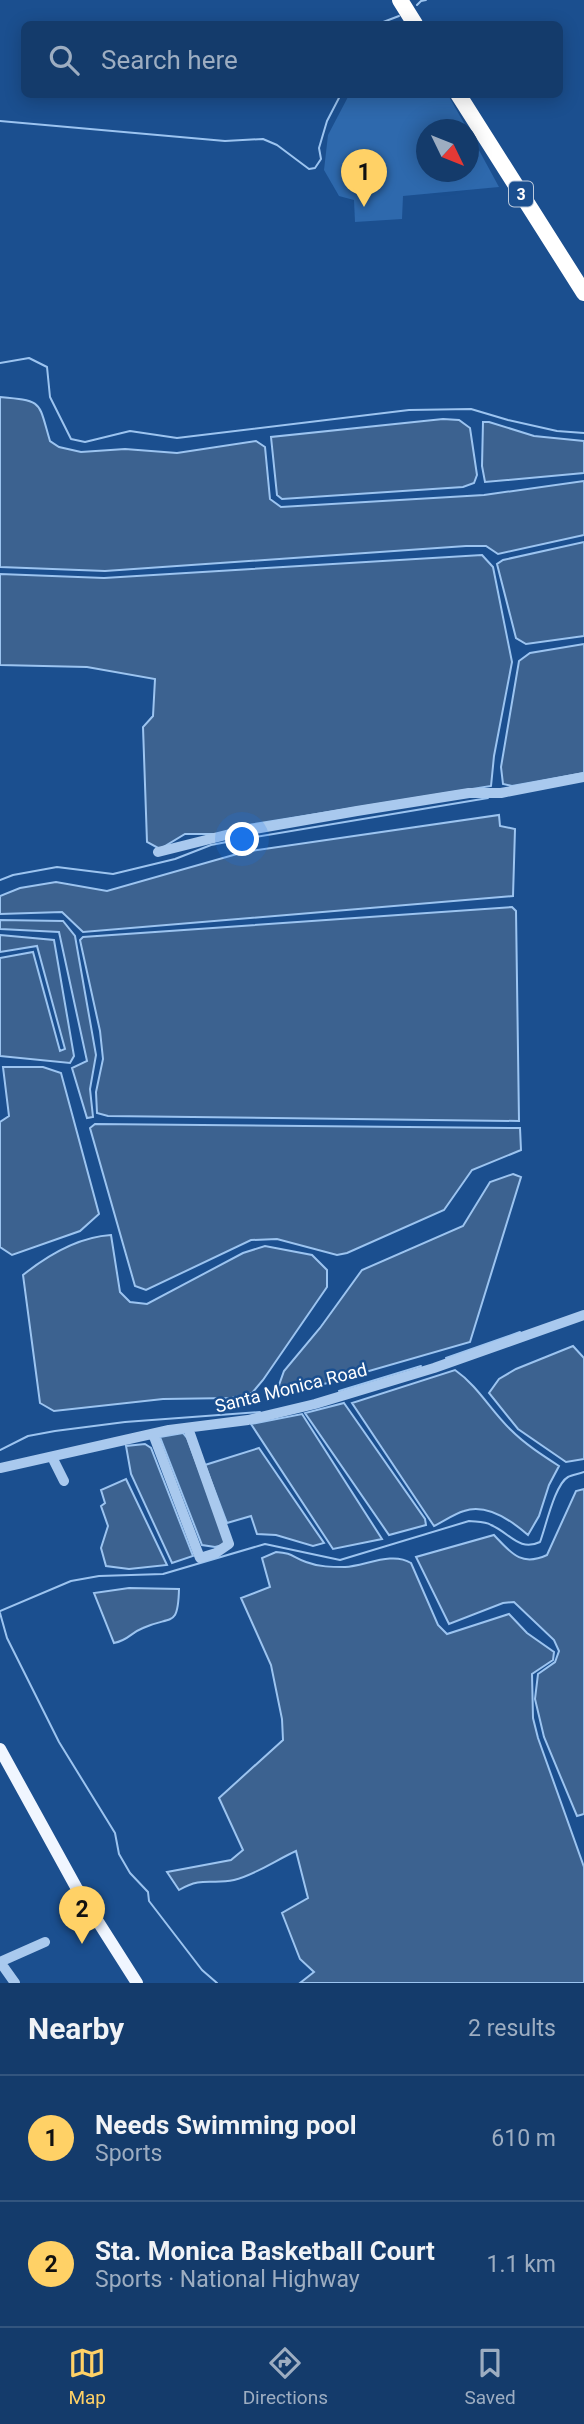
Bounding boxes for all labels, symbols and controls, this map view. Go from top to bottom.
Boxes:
search box [21,21,563,98]
icon: search [45,41,83,79]
text: Search here [101,45,238,75]
north arrow [416,119,479,182]
pin: 1 [341,149,387,207]
road number: 3 [509,182,533,206]
your location [225,822,259,856]
street label: Santa Monica Road [213,1358,369,1417]
pin: 2 [59,1886,105,1944]
text: Nearby [28,2011,124,2046]
text: 2 results [468,2015,556,2042]
text: Needs Swimming pool [95,2110,357,2140]
text: 1 [44,2125,58,2152]
text: 610 m [491,2125,556,2152]
text: Sports [95,2140,162,2167]
text: Sta. Monica Basketball Court [95,2236,435,2266]
text: 2 [44,2251,58,2278]
text: 1.1 km [487,2251,556,2278]
text: Sports · National Highway [95,2266,360,2293]
tab: Map [68,2344,106,2409]
tab: Directions [243,2344,328,2409]
tab: Saved [464,2344,516,2409]

